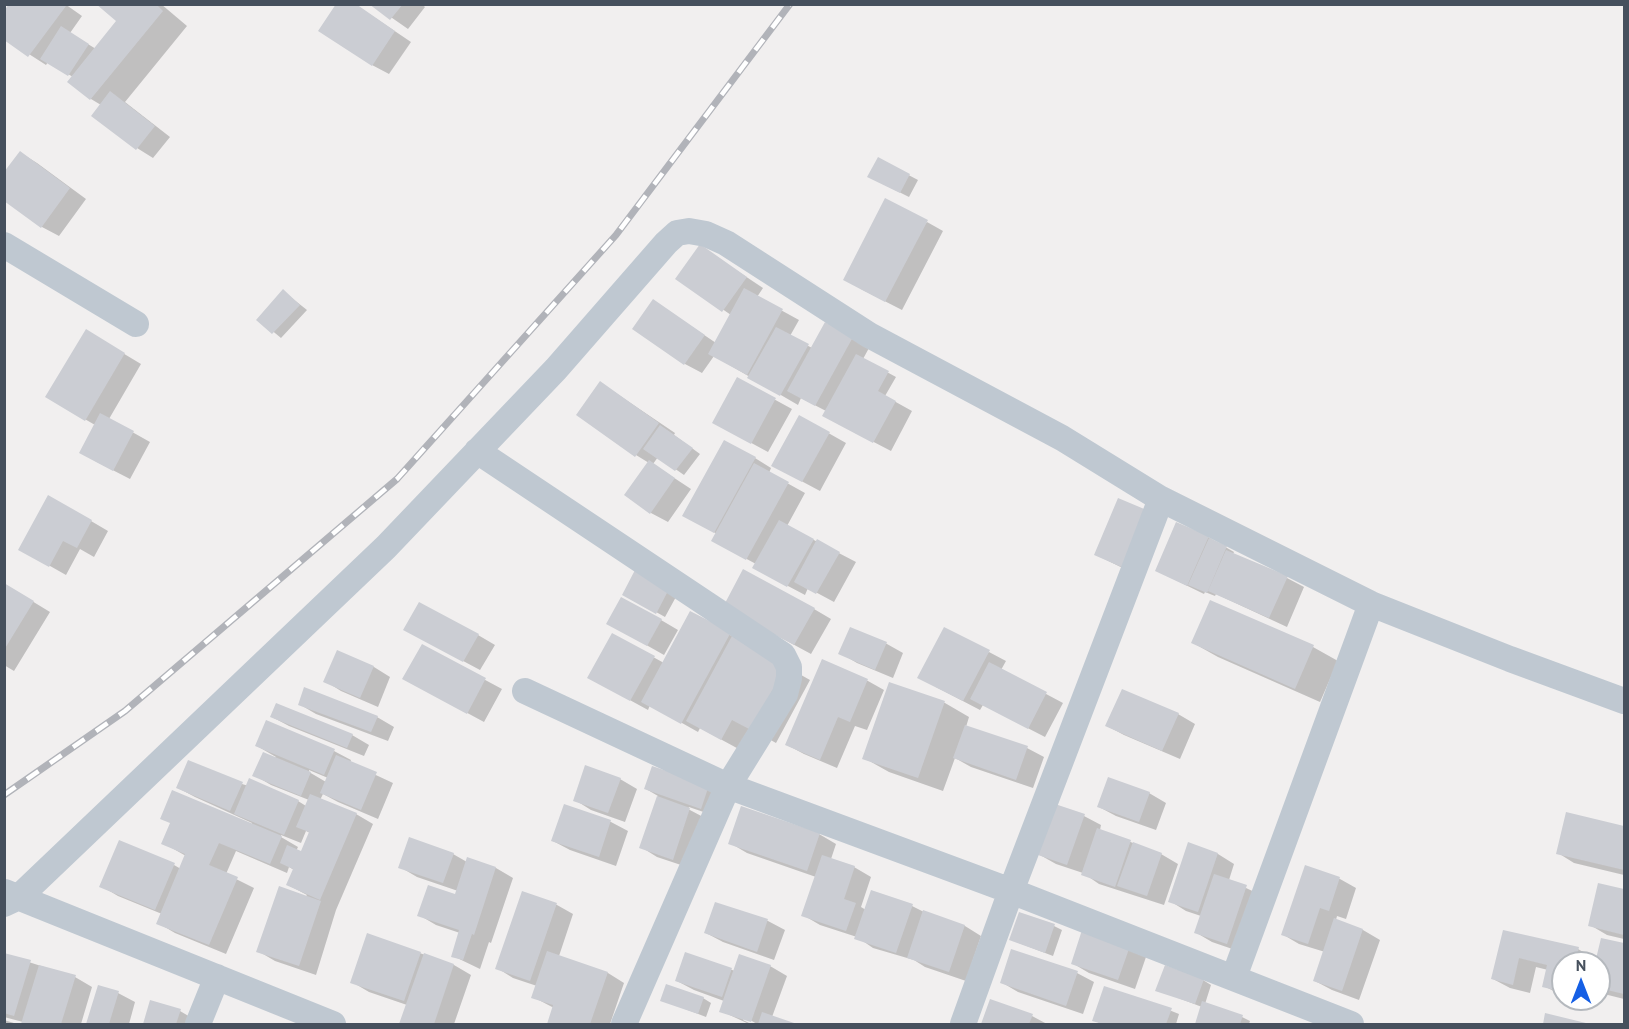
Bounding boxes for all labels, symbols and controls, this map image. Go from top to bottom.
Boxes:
north arrow [1551,951,1611,1011]
text: N [1576,955,1586,975]

